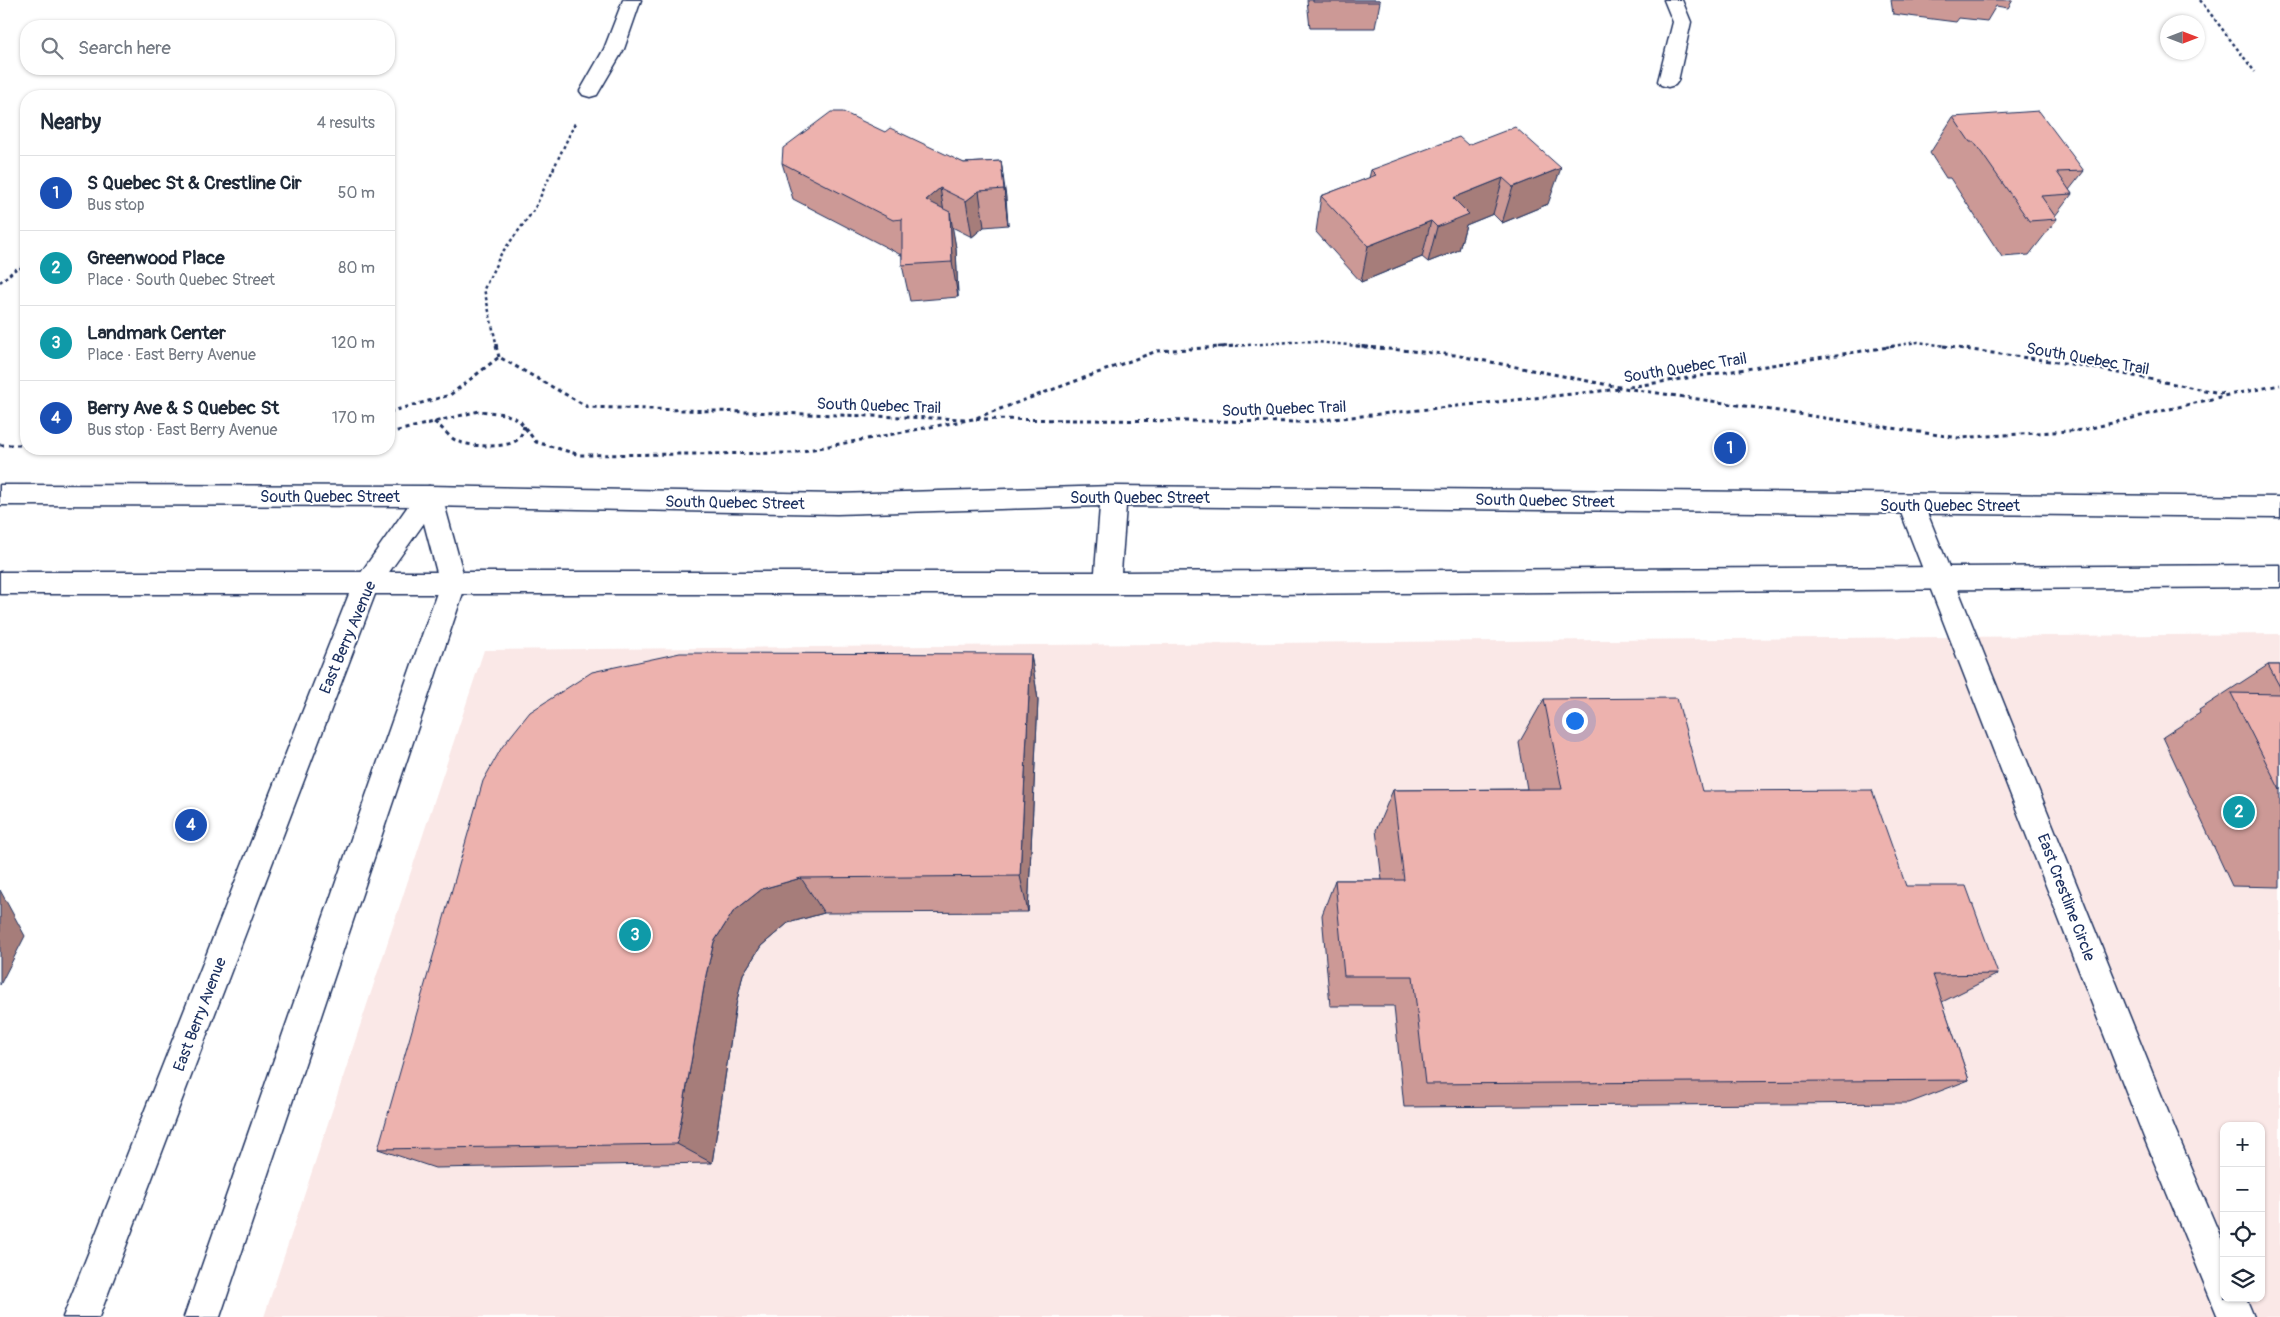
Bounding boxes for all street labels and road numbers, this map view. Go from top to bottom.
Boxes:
street label: South Quebec Trail [2025,338,2151,380]
street label: South Quebec Trail [1622,348,1748,388]
street label: South Quebec Trail [816,394,942,418]
street label: South Quebec Trail [1221,397,1347,421]
street label: South Quebec Street [260,487,400,507]
street label: South Quebec Street [1070,488,1210,508]
street label: South Quebec Street [1475,490,1616,512]
street label: South Quebec Street [665,492,806,514]
street label: South Quebec Street [1880,496,2020,516]
street label: East Berry Avenue [315,578,381,697]
street label: East Crestline Circle [2033,831,2100,964]
street label: East Berry Avenue [169,954,231,1074]

